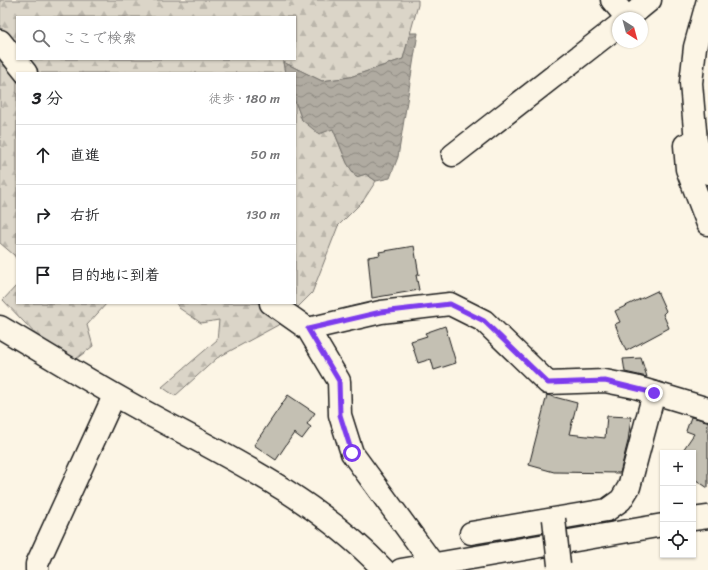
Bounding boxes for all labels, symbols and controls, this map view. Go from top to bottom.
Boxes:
north arrow [612,12,648,48]
search box [16,16,296,60]
text: ここで検索 [62,25,137,51]
icon: search [30,27,52,49]
text: 3 分 [32,83,63,113]
text: 徒歩 · 180 m [209,87,280,110]
text: 直進 [70,142,100,168]
text: 50 m [250,143,280,166]
icon: ahead [32,144,54,166]
text: 右折 [70,202,100,228]
text: 130 m [246,203,280,226]
icon: right [32,204,54,226]
text: 目的地に到着 [70,262,160,288]
icon: arrive [32,264,54,286]
route end [645,384,663,402]
route start [343,444,361,462]
map controls [660,450,696,558]
button: + [660,450,696,486]
button: − [660,486,696,522]
button: locate [660,522,696,558]

